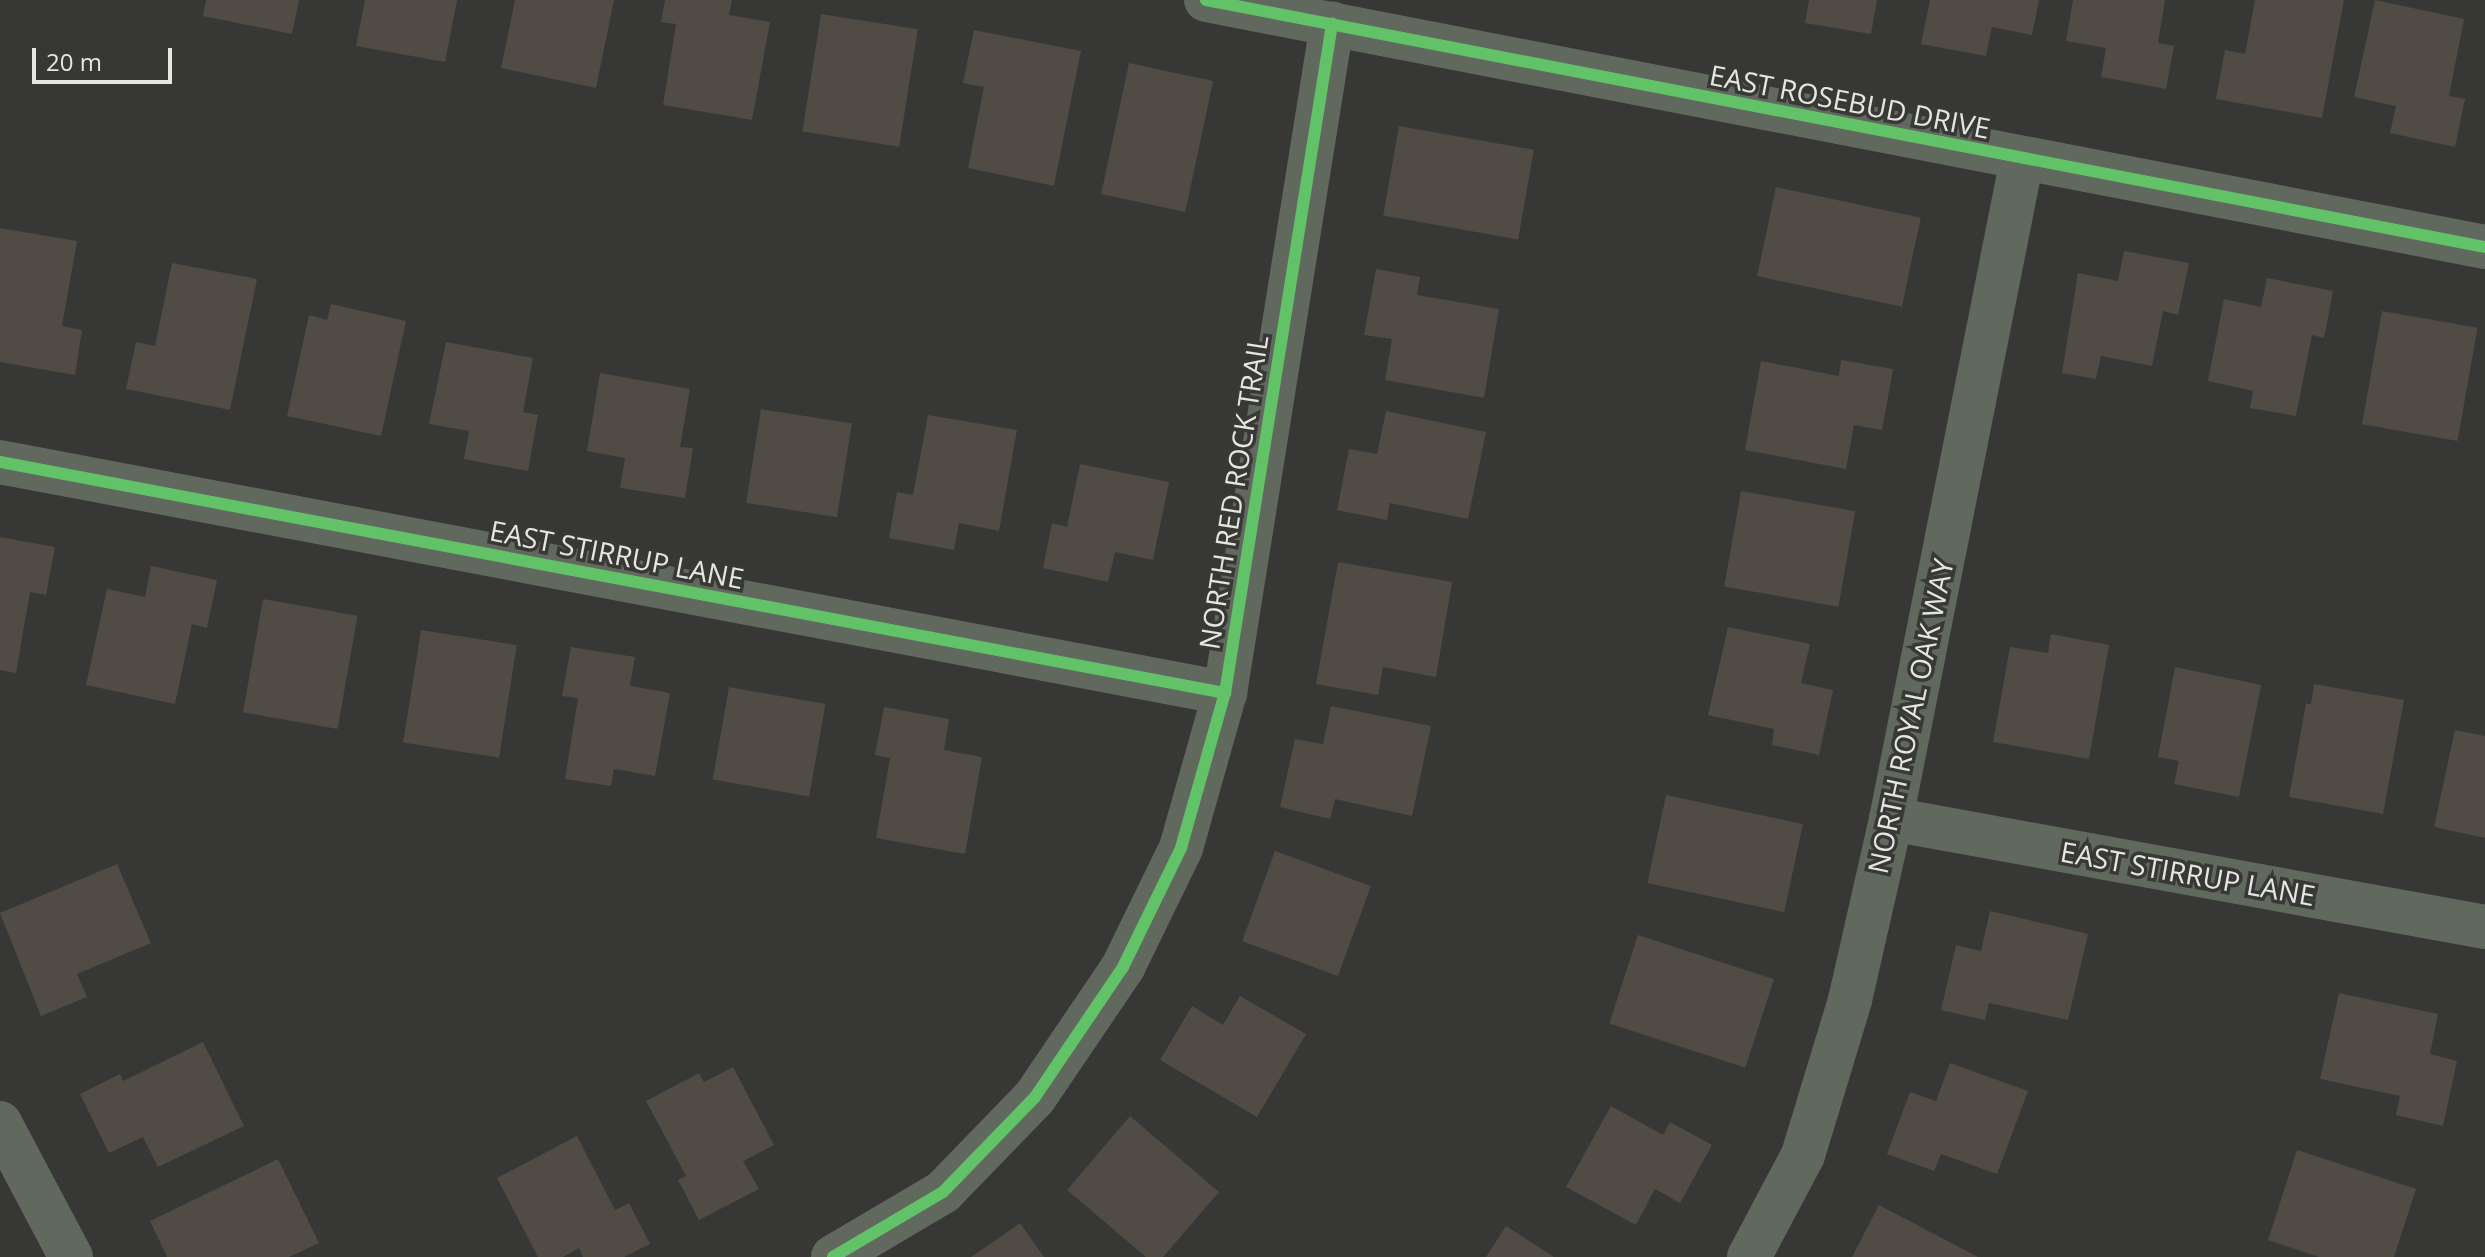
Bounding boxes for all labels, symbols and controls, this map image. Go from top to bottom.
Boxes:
scale bar [36,32,176,82]
text: 20 m [46,45,102,78]
street label: EAST ROSEBUD DRIVE [1707,57,1993,145]
street label: NORTH RED ROCK TRAIL [1192,332,1274,652]
street label: EAST STIRRUP LANE [487,513,747,595]
street label: NORTH ROYAL OAK WAY [1860,556,1960,876]
street label: EAST STIRRUP LANE [2058,834,2318,912]

